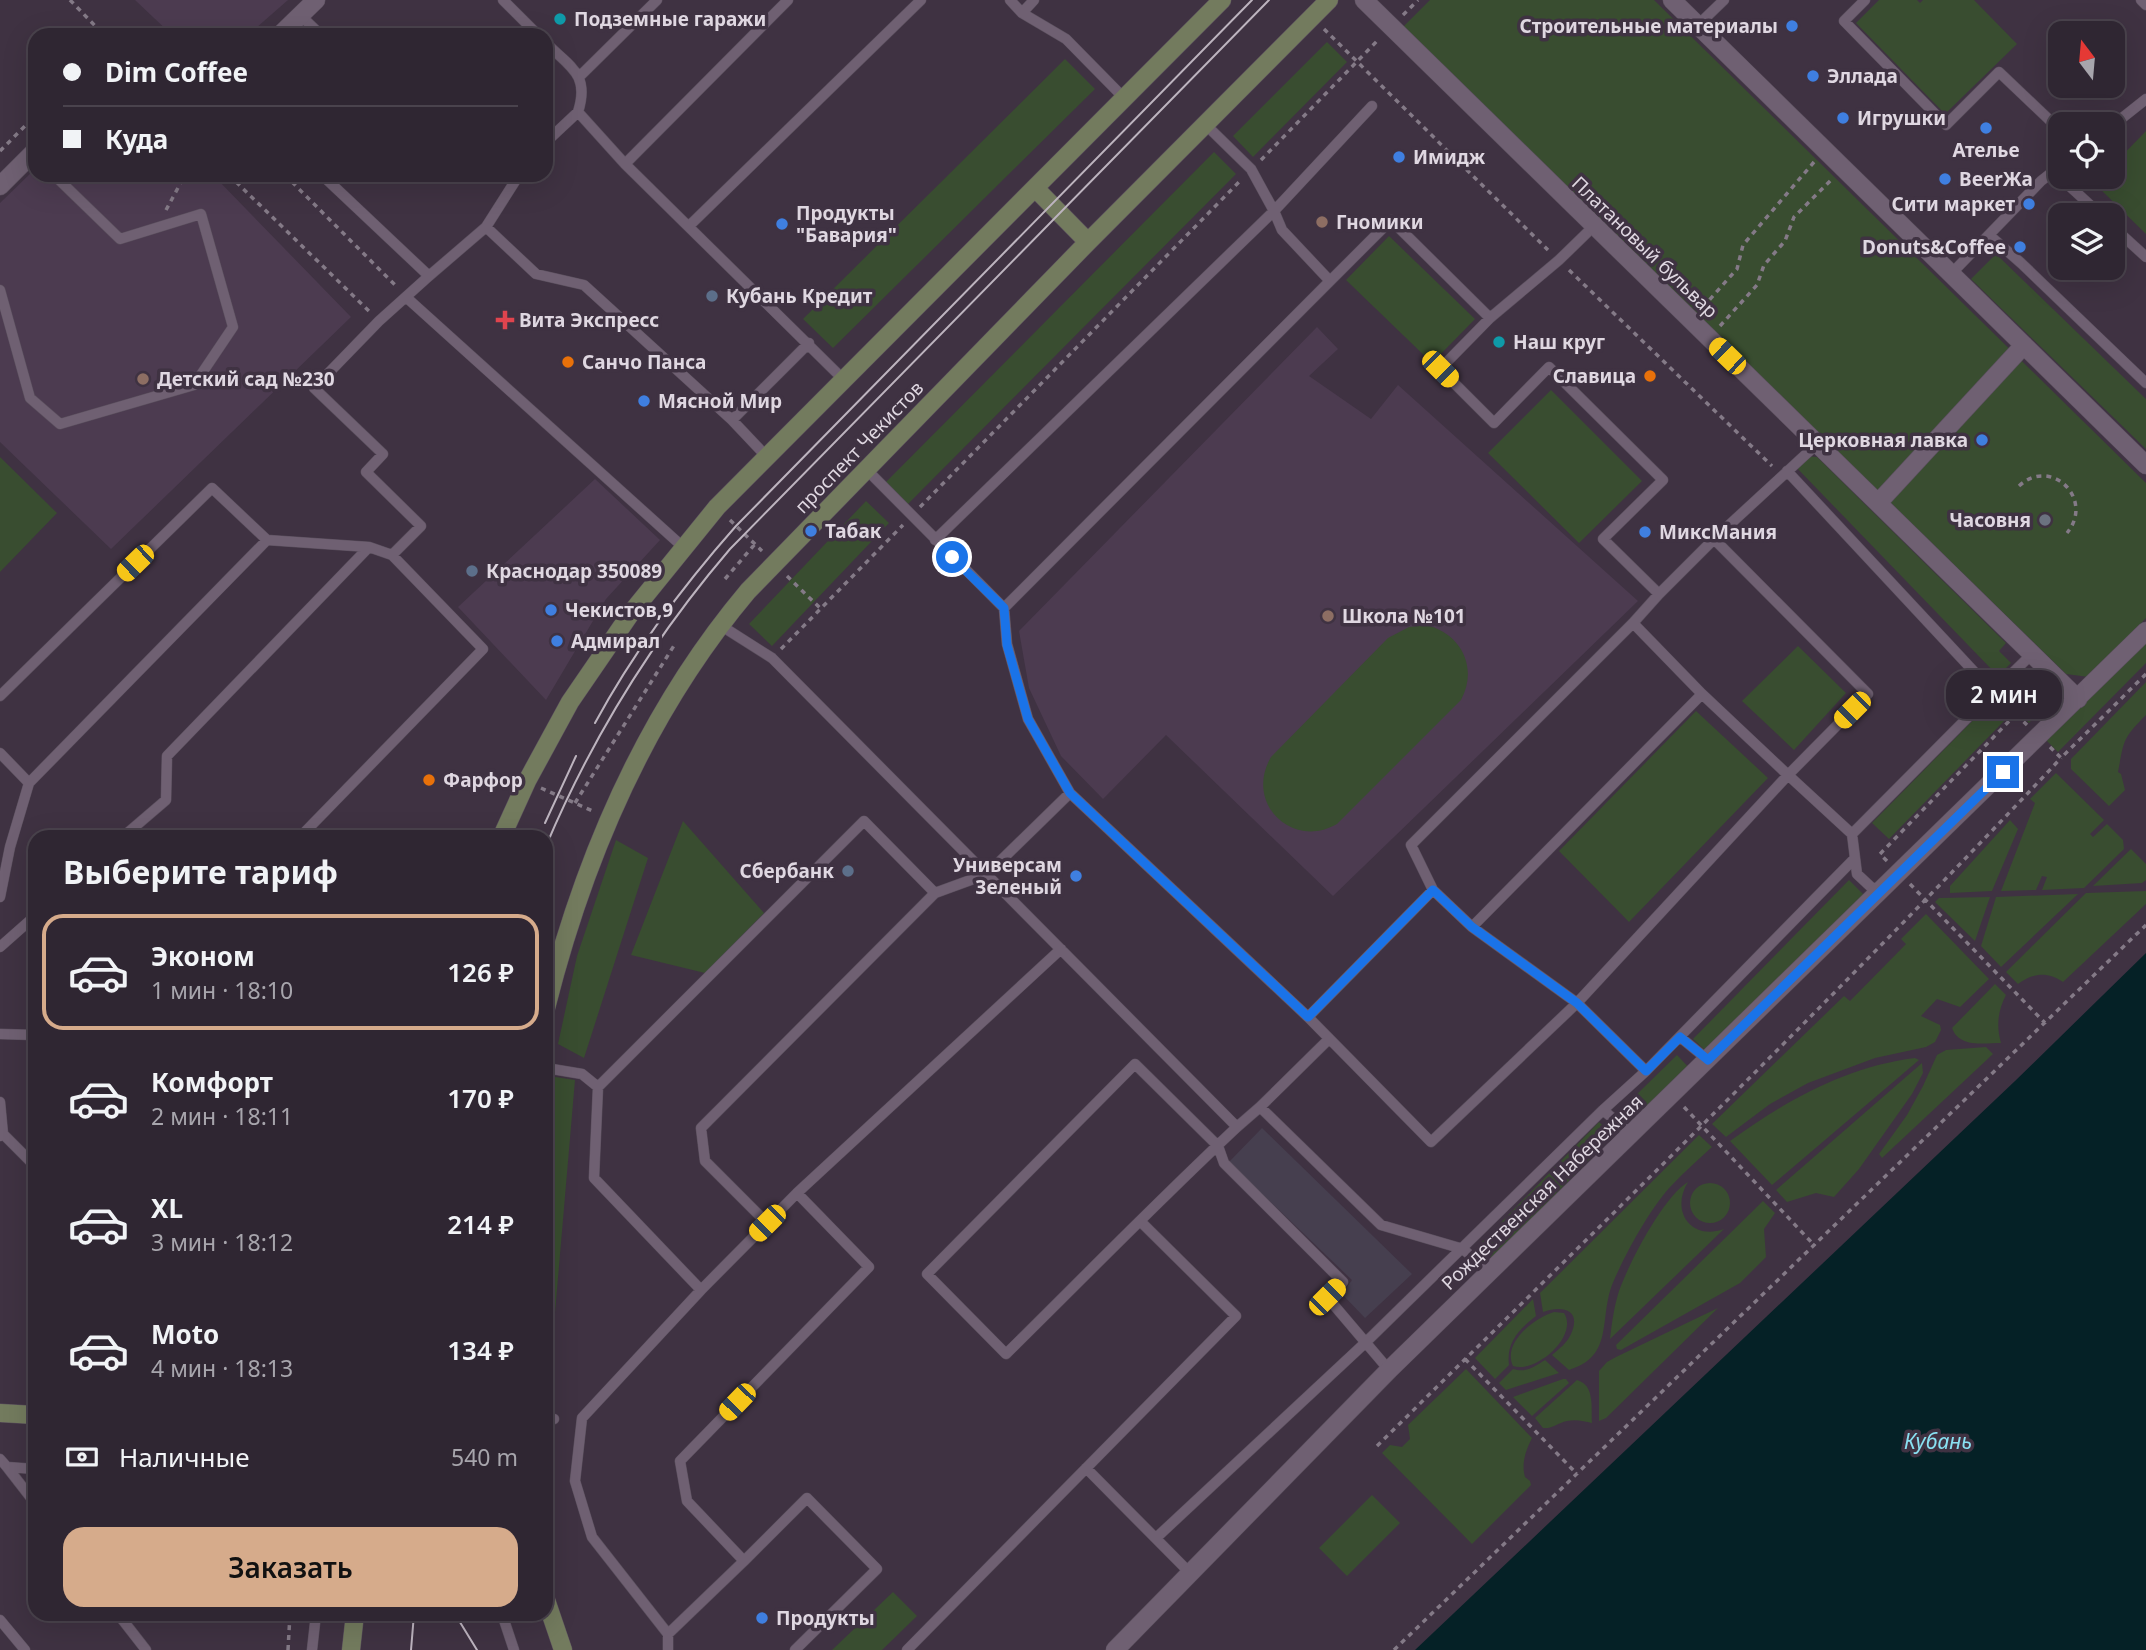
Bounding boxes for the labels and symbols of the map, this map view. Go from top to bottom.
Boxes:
place label: Подземные гаражи [574,6,766,32]
marker: Подземные гаражи [552,11,568,27]
place label: Строительные материалы [1519,13,1778,39]
marker: Строительные материалы [1784,18,1800,34]
north arrow [2048,21,2124,98]
place label: Эллада [1827,63,1898,89]
marker: Эллада [1805,68,1821,84]
place label: Игрушки [1857,105,1946,131]
marker: Игрушки [1835,110,1851,126]
marker: Ателье [1978,120,1994,136]
place label: Ателье [1952,137,2020,163]
place label: Имидж [1413,144,1486,170]
marker: Имидж [1391,149,1407,165]
place label: BeerЖа [1959,166,2033,192]
street label: Платановый бульвар [1566,170,1724,324]
marker: BeerЖа [1937,171,1953,187]
place label: Сити маркет [1891,191,2015,217]
marker: Сити маркет [2021,196,2037,212]
place label: Продукты "Бавария" [796,200,897,248]
place label: Гномики [1336,209,1424,235]
marker: Гномики [1314,214,1330,230]
marker: Продукты "Бавария" [774,216,790,232]
place label: Donuts&Coffee [1862,234,2006,260]
marker: Donuts&Coffee [2012,239,2028,255]
place label: Кубань Кредит [726,283,873,309]
marker: Кубань Кредит [704,288,720,304]
place label: Вита Экспресс [519,307,659,333]
marker: Вита Экспресс [497,312,513,328]
place label: Наш круг [1513,329,1605,355]
marker: Наш круг [1491,334,1507,350]
car [1705,334,1750,378]
car [1418,347,1463,391]
place label: Санчо Панса [582,349,706,375]
marker: Санчо Панса [560,354,576,370]
place label: Славица [1553,363,1636,389]
place label: Детский сад №230 [157,366,335,392]
marker: Славица [1642,368,1658,384]
marker: Детский сад №230 [135,371,151,387]
street label: проспект Чекистов [789,375,929,519]
place label: Мясной Мир [658,388,782,414]
marker: Мясной Мир [636,393,652,409]
place label: Церковная лавка [1798,427,1968,453]
marker: Церковная лавка [1974,432,1990,448]
place label: Часовня [1949,507,2031,533]
marker: Часовня [2037,512,2053,528]
place label: Табак [825,518,882,544]
place label: МиксМания [1659,519,1777,545]
marker: Табак [803,523,819,539]
marker: МиксМания [1637,524,1653,540]
car [113,541,158,585]
route start [936,541,968,573]
place label: Краснодар 350089 [486,558,662,584]
marker: Краснодар 350089 [464,563,480,579]
place label: Чекистов,9 [565,597,673,623]
marker: Чекистов,9 [543,602,559,618]
place label: Школа №101 [1342,603,1466,629]
marker: Школа №101 [1320,608,1336,624]
place label: Адмирал [571,628,660,654]
marker: Адмирал [549,633,565,649]
callout: 2 мин [1945,670,2061,720]
car [1830,688,1875,732]
route end [1987,756,2019,788]
place label: Фарфор [443,767,523,793]
marker: Фарфор [421,772,437,788]
place label: Универсам Зеленый [953,852,1062,900]
place label: Сбербанк [739,858,834,884]
marker: Сбербанк [840,863,856,879]
marker: Универсам Зеленый [1068,868,1084,884]
street label: Рождественская Набережная [1436,1089,1648,1295]
car [745,1201,790,1245]
car [1305,1275,1350,1319]
car [715,1380,760,1424]
water label: Кубань [1904,1427,1972,1455]
place label: Продукты [776,1605,875,1631]
marker: Продукты [754,1610,770,1626]

